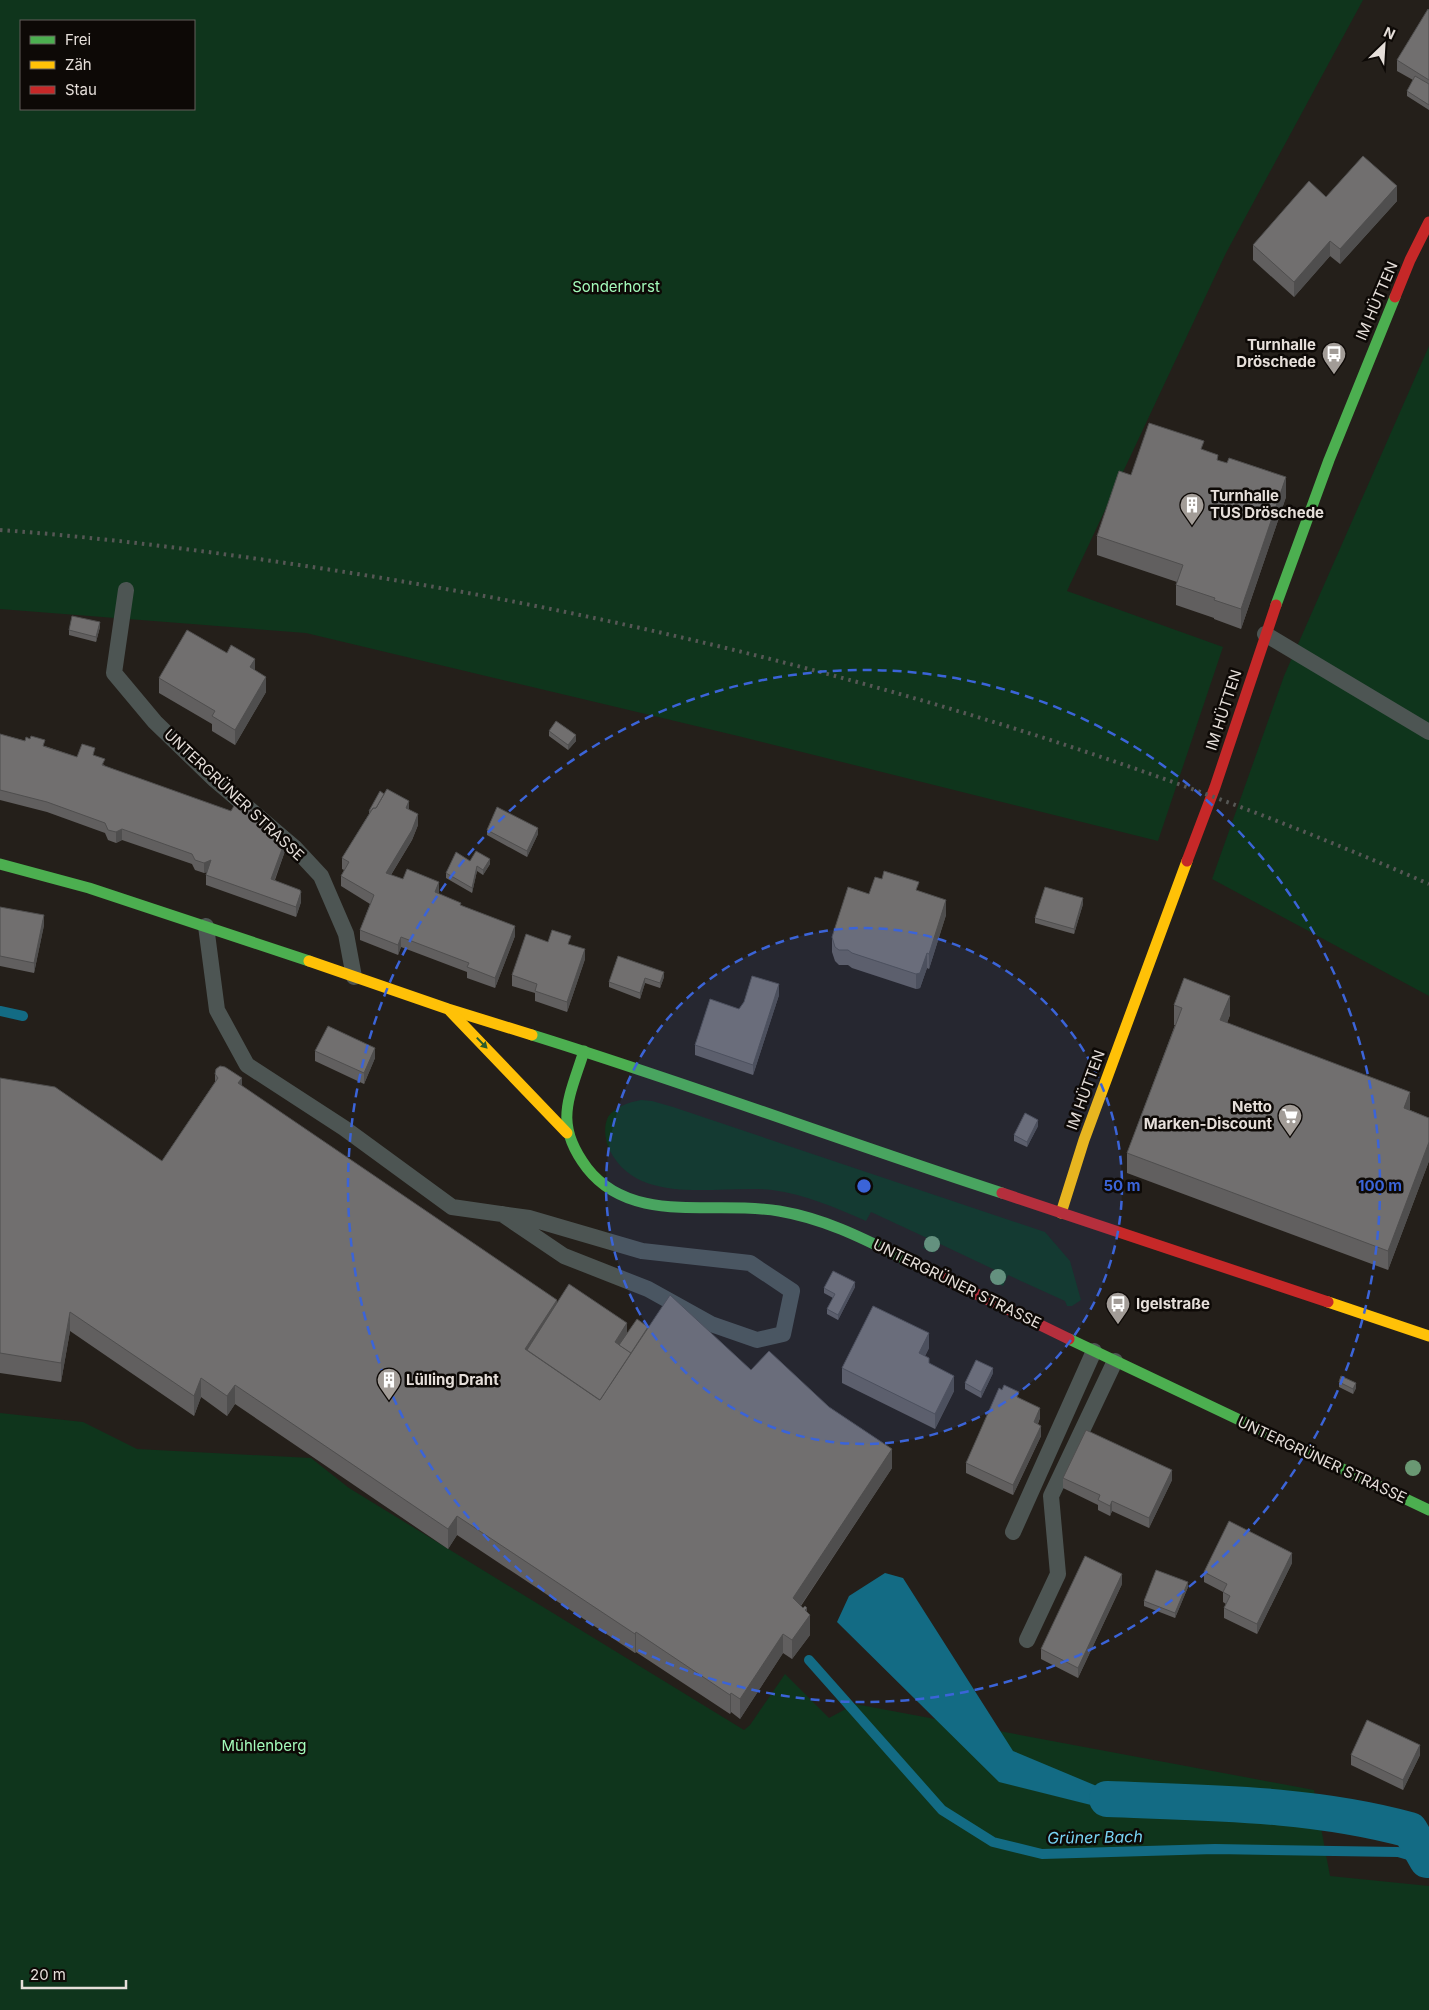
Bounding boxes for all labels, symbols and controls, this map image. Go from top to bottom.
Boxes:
legend [20,20,195,110]
north arrow [1359,20,1409,70]
text: N [1381,23,1398,43]
text: Frei [65,30,91,49]
text: Zäh [65,55,92,74]
text: Stau [65,80,97,99]
street label: IM HÜTTEN [1351,259,1402,343]
park label: Sonderhorst [572,277,660,296]
place label: Turnhalle Dröschede [1236,335,1316,371]
bus stop icon: Turnhalle Dröschede [1321,341,1347,375]
place label: Turnhalle TUS Dröschede [1210,486,1324,522]
building icon: Turnhalle TUS Dröschede [1179,492,1205,526]
street label: IM HÜTTEN [1202,667,1246,753]
street label: UNTERGRÜNER STRASSE [160,725,308,865]
one-way arrow [476,1037,488,1049]
street label: IM HÜTTEN [1062,1047,1109,1132]
place label: Netto Marken-Discount [1144,1097,1272,1133]
supermarket icon: Netto Marken-Discount [1277,1103,1303,1137]
text: 50 m [1104,1176,1140,1195]
text: 100 m [1358,1176,1402,1195]
centre of rings [855,1177,873,1195]
street label: UNTERGRÜNER STRASSE [870,1235,1044,1333]
bus stop icon: Igelstraße [1105,1291,1131,1325]
place label: Igelstraße [1136,1294,1210,1313]
building icon: Lülling Draht [376,1367,402,1401]
place label: Lülling Draht [406,1370,499,1389]
street label: UNTERGRÜNER STRASSE [1235,1412,1410,1507]
park label: Mühlenberg [221,1736,307,1755]
water label: Grüner Bach [1047,1826,1143,1848]
scale bar [22,1958,126,1990]
text: 20 m [30,1965,66,1984]

